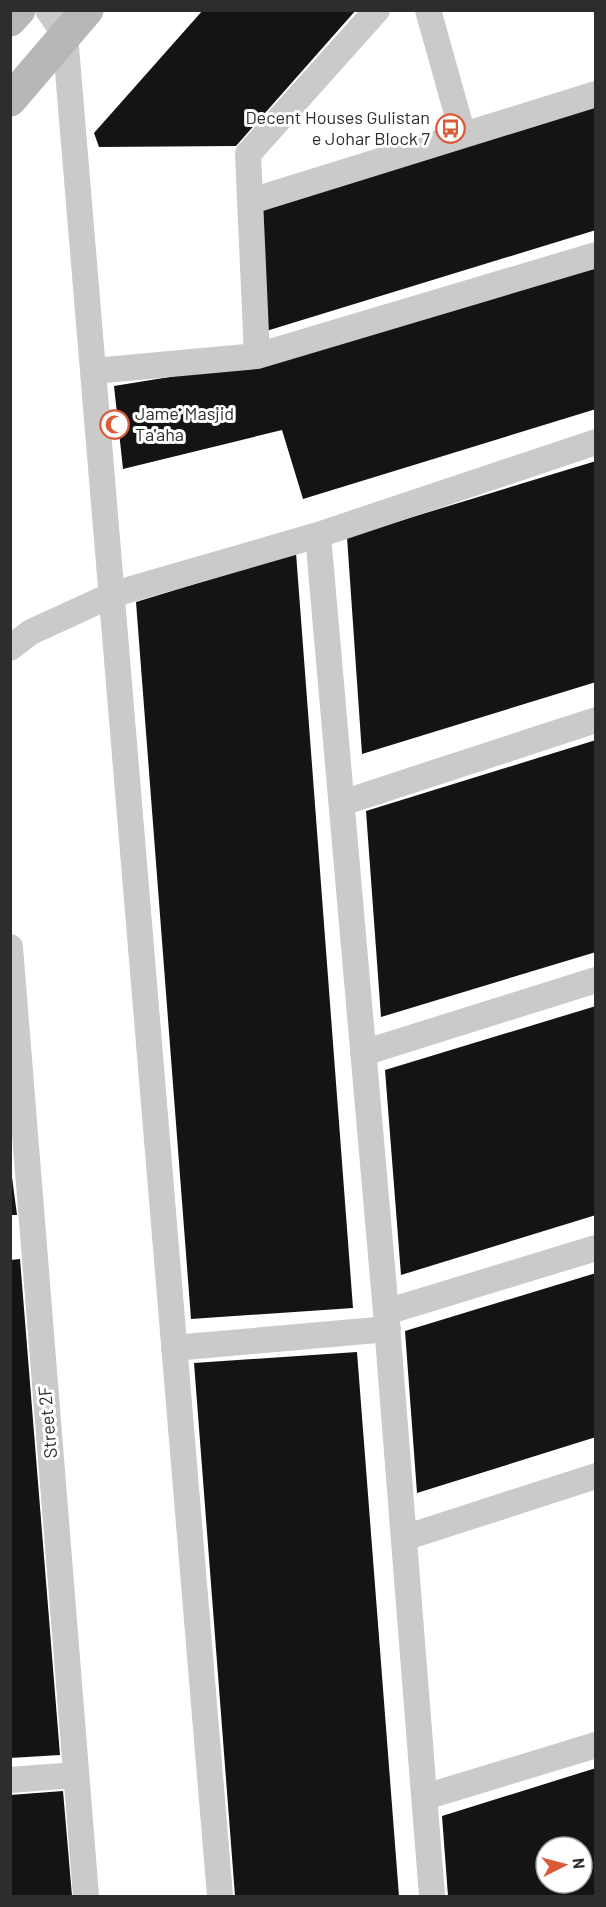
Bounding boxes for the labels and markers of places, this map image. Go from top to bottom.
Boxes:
place label: Decent Houses Gulistan e Johar Block 7 [245,106,430,149]
bus stop icon: Decent Houses Gulistan e Johar Block 7 [435,112,467,144]
place label: Jame' Masjid Ta'aha [135,402,234,445]
mosque icon: Jame' Masjid Ta'aha [98,408,130,440]

